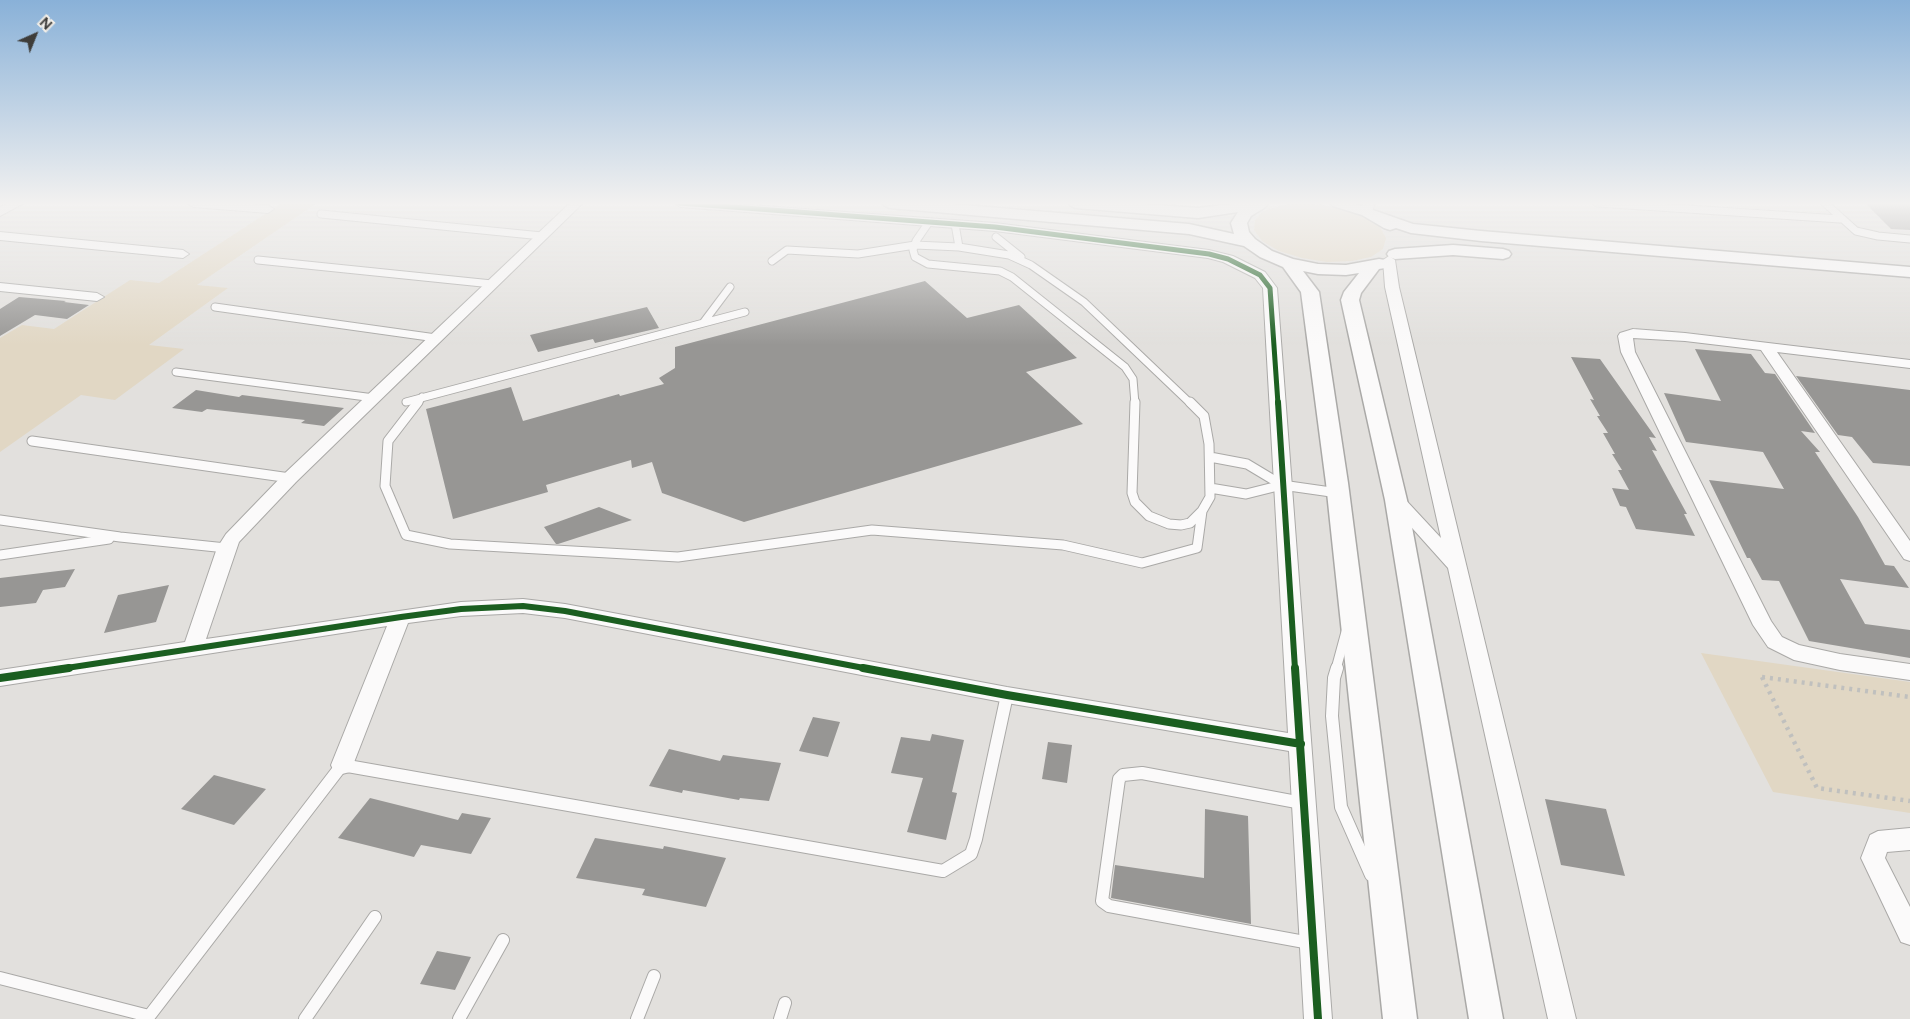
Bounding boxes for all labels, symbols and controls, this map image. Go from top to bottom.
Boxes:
north arrow [10,10,60,60]
text: N [36,14,56,34]

